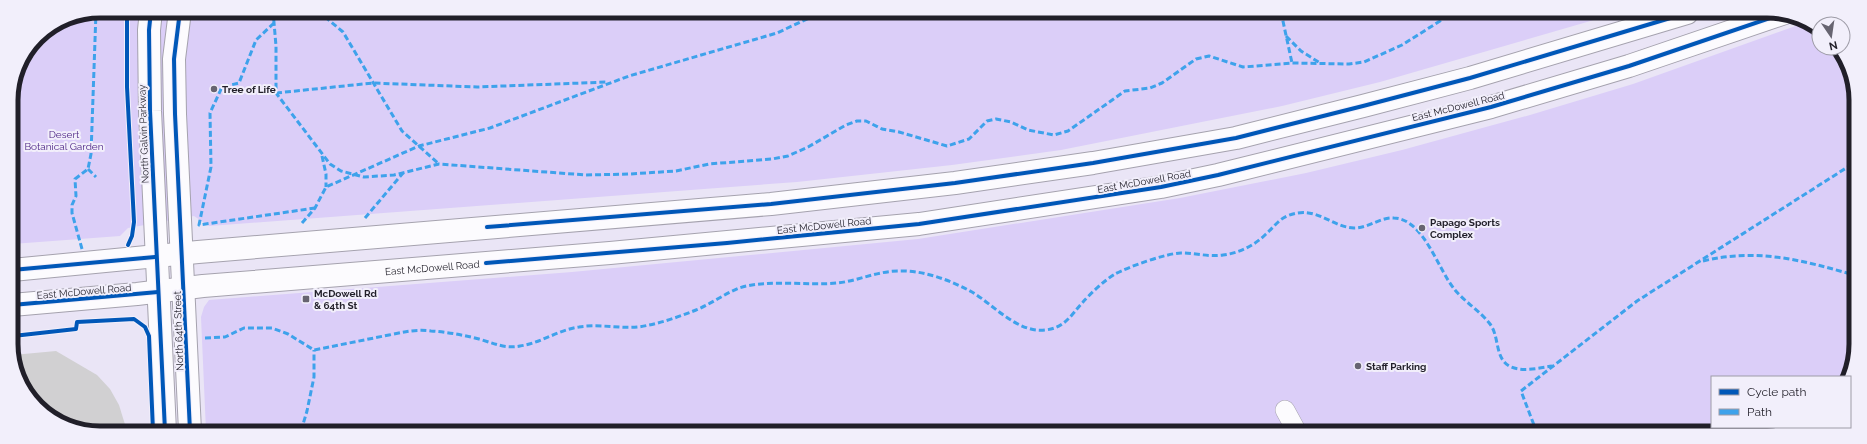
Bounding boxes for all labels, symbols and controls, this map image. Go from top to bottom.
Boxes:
north arrow [1811,16,1851,56]
text: N [1828,38,1839,53]
street label: North Galvin Parkway [136,84,151,184]
marker: Tree of Life [209,84,219,94]
place label: Tree of Life [222,84,276,95]
street label: East McDowell Road [1411,90,1505,123]
park label: Desert Botanical Garden [24,129,104,152]
street label: East McDowell Road [1096,168,1192,195]
street label: East McDowell Road [776,215,872,236]
place label: Papago Sports Complex [1430,217,1500,240]
marker: Papago Sports Complex [1417,223,1427,233]
street label: East McDowell Road [385,259,480,277]
street label: East McDowell Road [36,282,132,301]
place label: McDowell Rd & 64th St [314,288,377,311]
street label: North 64th Street [172,290,185,371]
marker: McDowell Rd & 64th St [301,294,311,304]
marker: Staff Parking [1353,361,1363,371]
place label: Staff Parking [1366,361,1426,372]
legend [1711,376,1851,428]
text: Cycle path [1747,385,1806,399]
text: Path [1747,405,1772,419]

